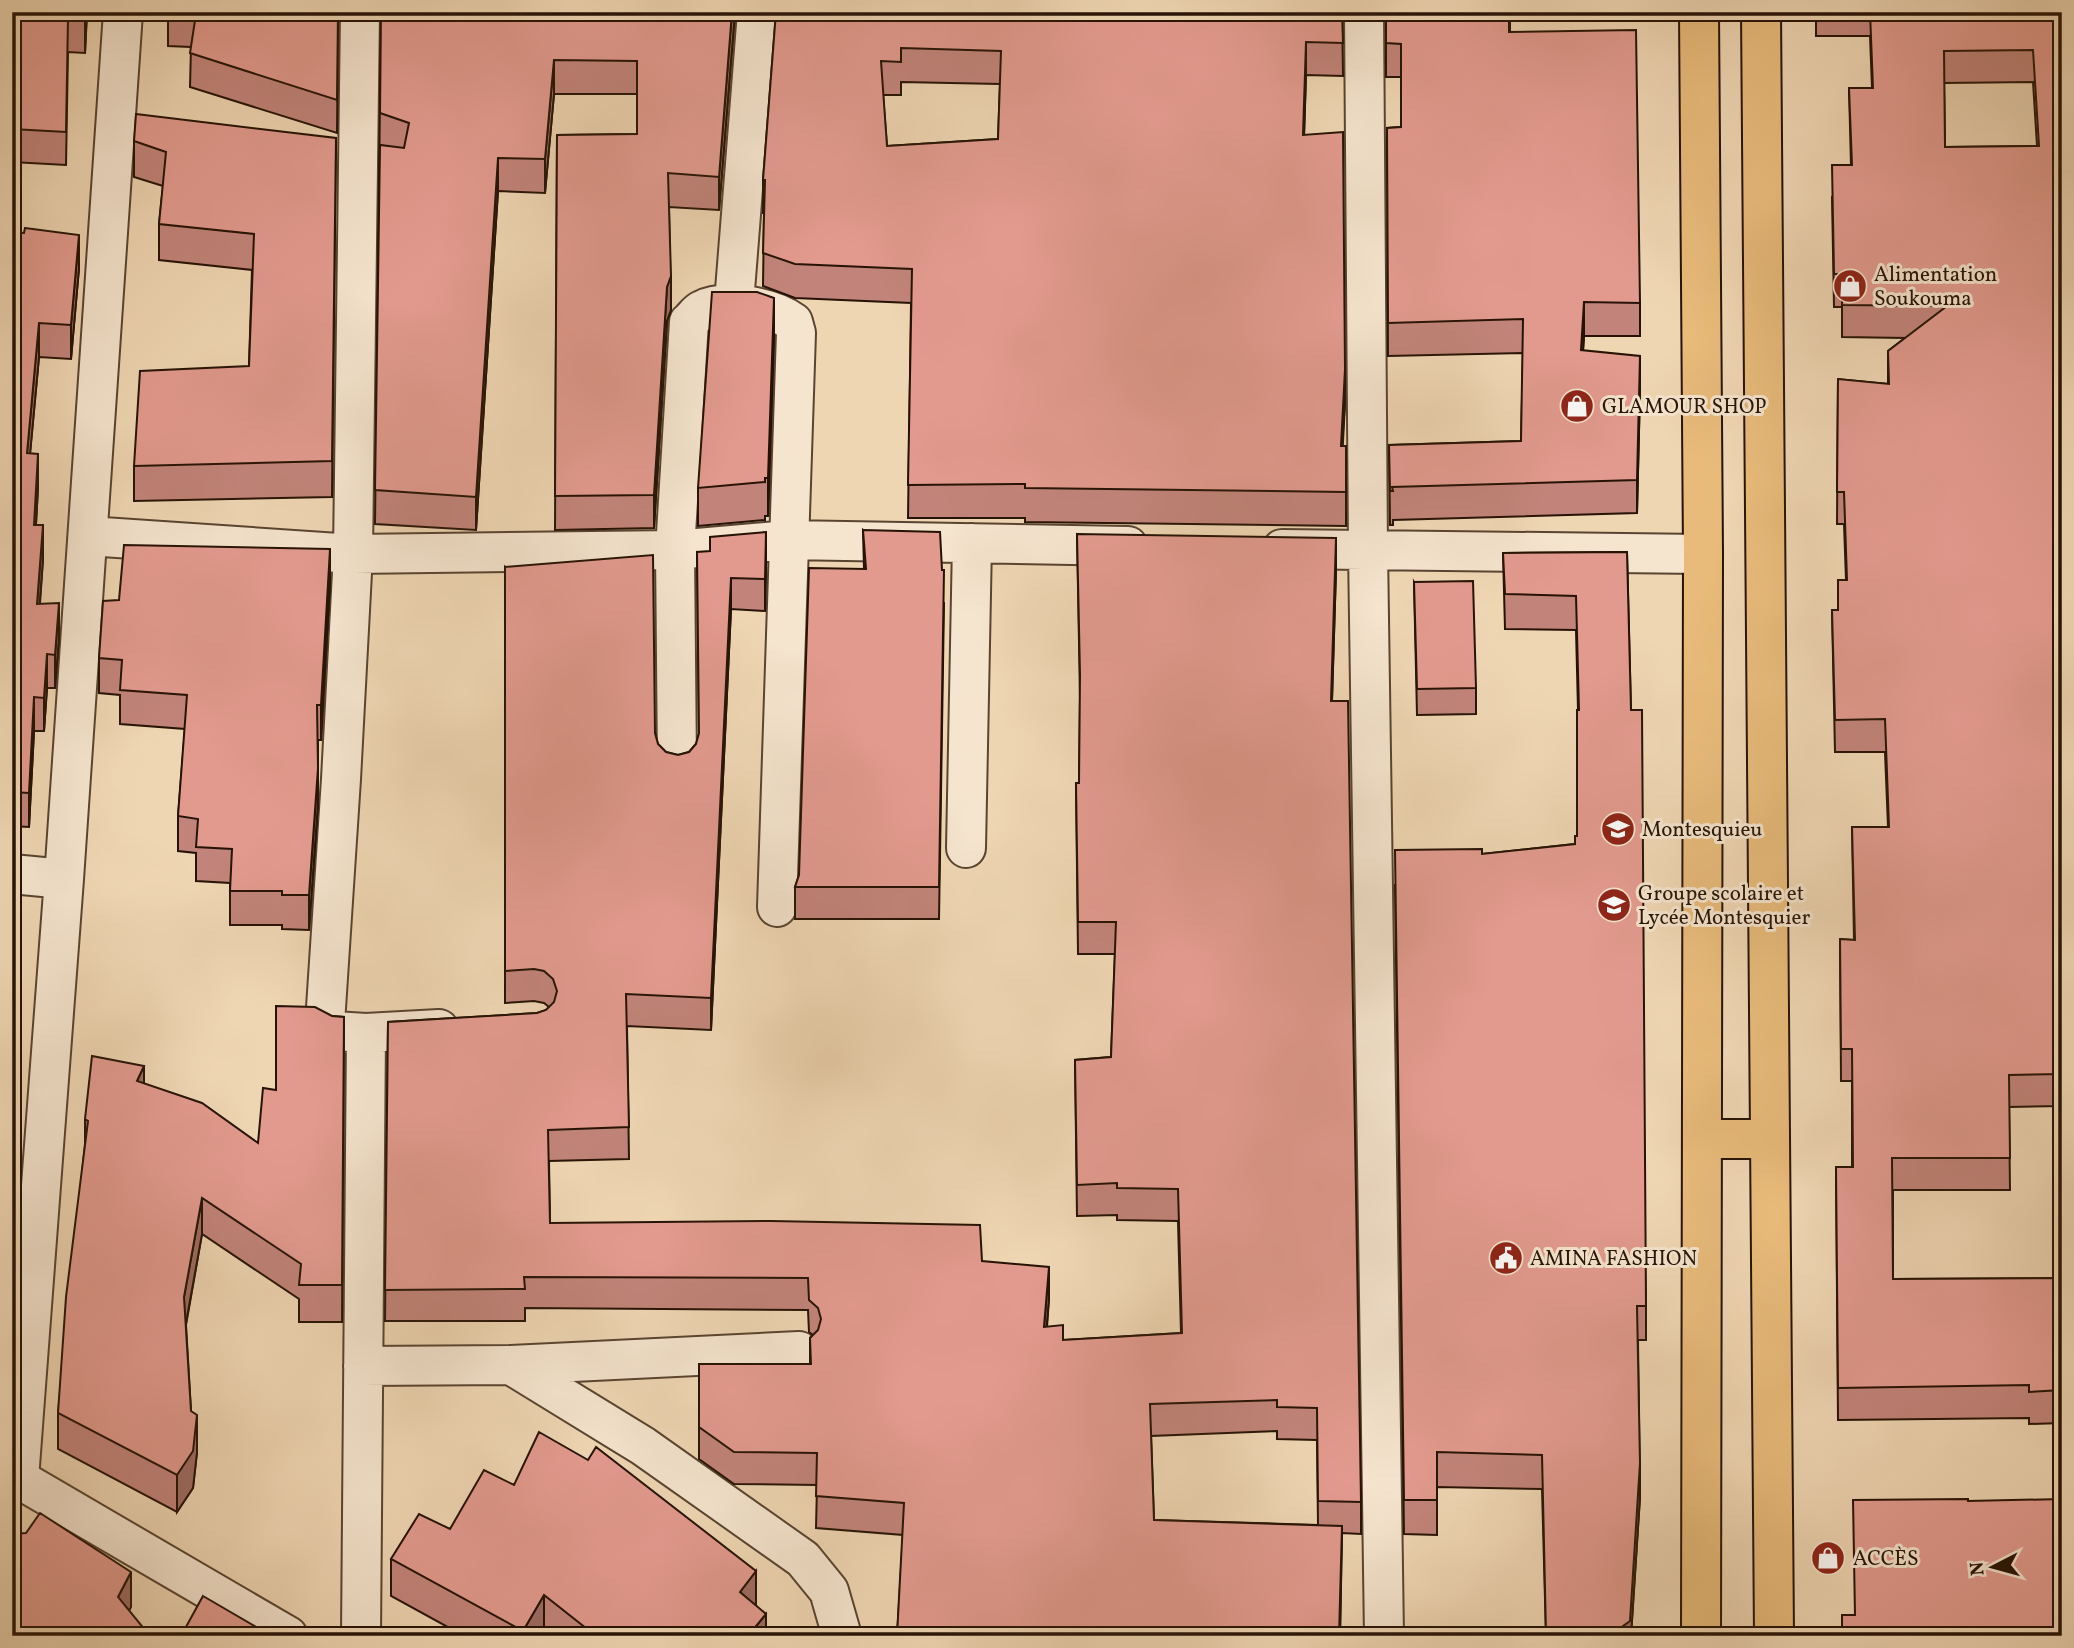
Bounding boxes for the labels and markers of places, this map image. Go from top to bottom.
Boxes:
place label: Alimentation Soukouma [1874,261,1997,314]
shop icon: Alimentation Soukouma [1831,267,1869,305]
shop icon: GLAMOUR SHOP [1558,387,1596,425]
place label: GLAMOUR SHOP [1602,393,1767,422]
school or university icon: Montesquieu [1599,810,1637,848]
place label: Montesquieu [1642,816,1762,845]
place label: Groupe scolaire et Lycée Montesquier [1638,880,1810,933]
school or university icon: Groupe scolaire et Lycée Montesquier [1595,886,1633,924]
public building icon: AMINA FASHION [1487,1239,1525,1277]
place label: AMINA FASHION [1530,1245,1697,1274]
shop icon: ACCÈS [1809,1539,1847,1577]
place label: ACCÈS [1853,1545,1919,1574]

